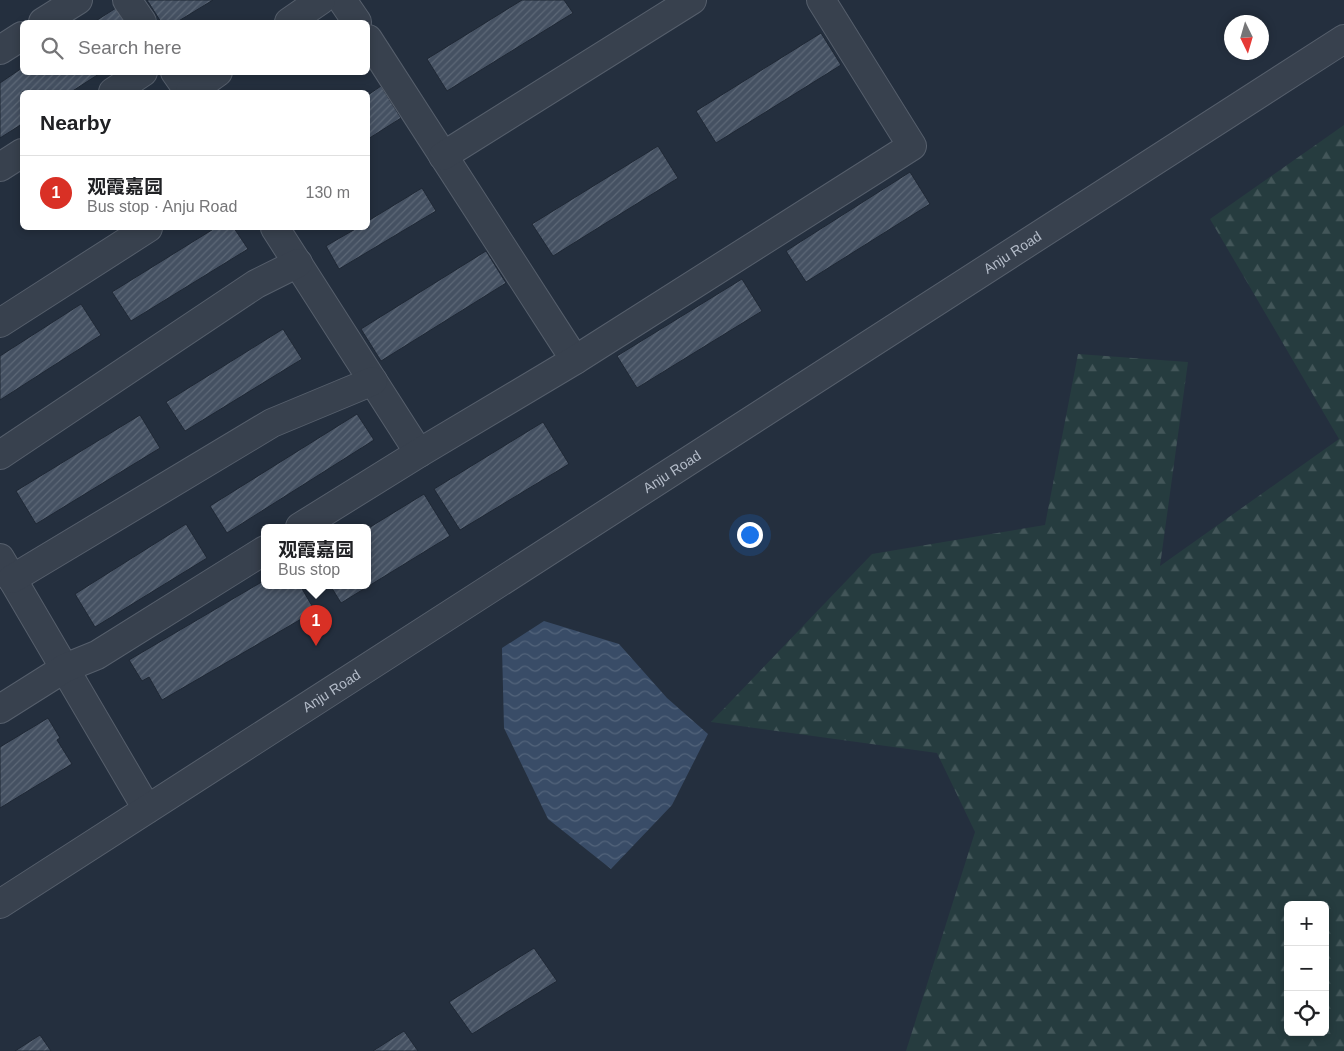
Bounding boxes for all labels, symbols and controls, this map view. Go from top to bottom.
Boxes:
north arrow [1224,15,1269,60]
search box [20,20,370,75]
icon: search [38,34,66,62]
text: Search here [78,37,182,58]
text: Nearby [40,111,111,134]
text: 观霞嘉园 [87,176,163,197]
text: 1 [52,184,60,201]
text: 130 m [306,184,350,201]
text: Bus stop · Anju Road [87,198,237,215]
street label: Anju Road [981,228,1044,277]
street label: Anju Road [640,447,704,496]
your location [737,522,763,548]
popup [261,524,371,589]
text: 观霞嘉园 [278,539,354,560]
text: Bus stop [278,561,340,578]
pin: 1 [300,605,332,646]
street label: Anju Road [299,666,363,715]
map controls [1284,901,1329,1036]
button: + [1284,901,1329,946]
button: − [1284,946,1329,991]
button: locate [1284,991,1329,1036]

